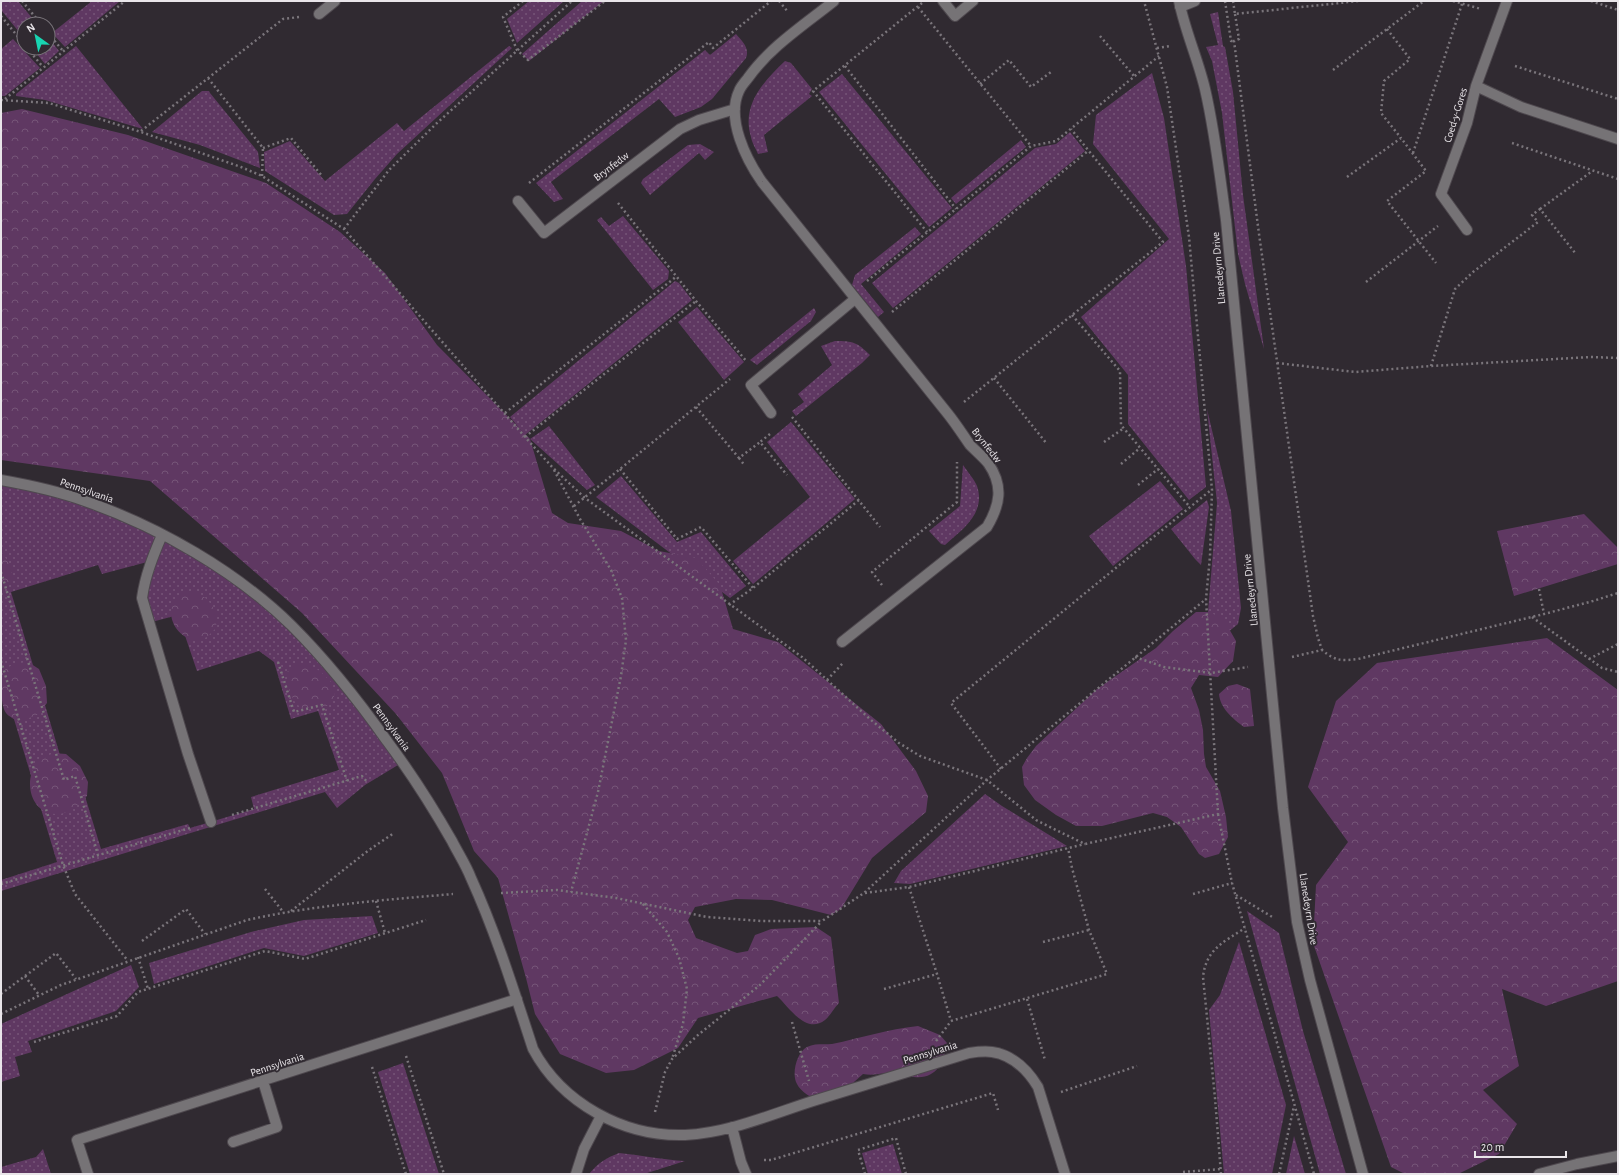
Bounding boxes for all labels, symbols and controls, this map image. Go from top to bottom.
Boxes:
north arrow [16,16,56,56]
text: N [25,21,37,35]
street label: Coed-y-Gores [1442,86,1469,144]
street label: Brynfedw [592,149,631,183]
street label: Llanedeyrn Drive [1210,231,1227,305]
street label: Brynfedw [970,426,1004,465]
street label: Pennsylvania [59,476,115,505]
street label: Llanedeyrn Drive [1241,553,1260,627]
street label: Pennsylvania [371,701,412,753]
street label: Llanedeyrn Drive [1297,872,1320,946]
street label: Pennsylvania [902,1039,958,1066]
street label: Pennsylvania [249,1051,305,1078]
scale bar [1475,1133,1566,1159]
text: 20 m [1481,1141,1504,1153]

